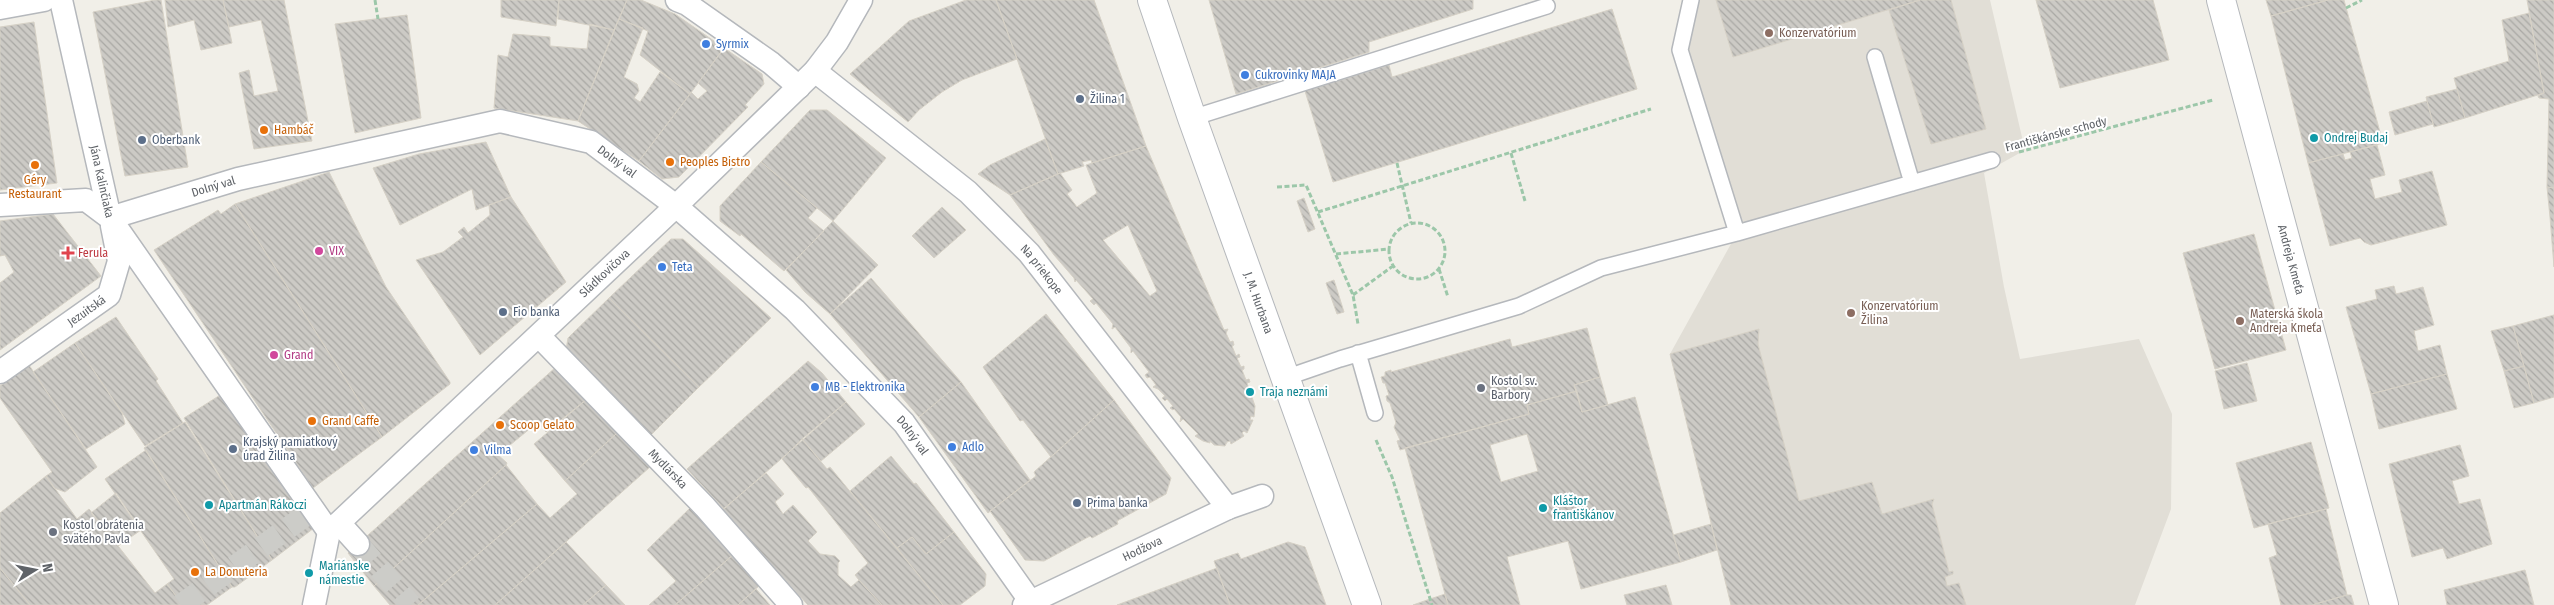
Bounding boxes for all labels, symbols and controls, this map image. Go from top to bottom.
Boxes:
place label: Konzervatórium [1779,26,1856,40]
marker: Konzervatórium [1763,27,1775,39]
place label: Syrmix [716,37,750,51]
marker: Syrmix [700,38,712,50]
place label: Cukrovinky MAJA [1255,68,1336,82]
marker: Cukrovinky MAJA [1239,69,1251,81]
place label: Žilina 1 [1090,91,1125,106]
marker: Žilina 1 [1074,93,1086,105]
street label: Františkánske schody [2004,114,2109,154]
place label: Hambáč [274,123,314,137]
marker: Hambáč [258,124,270,136]
place label: Ondrej Budaj [2324,131,2388,145]
marker: Ondrej Budaj [2308,132,2320,144]
place label: Oberbank [152,133,201,147]
marker: Oberbank [136,134,148,146]
street label: Dolný val [595,142,639,181]
street label: Jána Kalinčiaka [87,144,117,219]
place label: Peoples Bistro [680,155,750,169]
marker: Peoples Bistro [664,156,676,168]
marker: Géry Restaurant [29,159,41,171]
place label: Géry Restaurant [8,173,62,201]
street label: Dolný val [190,173,237,200]
street label: Andreja Kmeťa [2275,223,2307,296]
street label: Na priekope [1018,242,1066,297]
place label: VIX [329,244,344,258]
marker: VIX [313,245,325,257]
place label: Ferula [78,246,108,260]
street label: Sládkovičova [576,246,633,300]
marker: Ferula [62,247,74,259]
place label: Teta [672,260,693,274]
marker: Teta [656,261,668,273]
street label: J. M. Hurbana [1241,270,1276,336]
street label: Jezuitská [65,293,108,329]
place label: Konzervatórium Žilina [1861,299,1938,327]
place label: Fio banka [513,305,560,319]
marker: Fio banka [497,306,509,318]
marker: Konzervatórium Žilina [1845,307,1857,319]
place label: Materská škola Andreja Kmeťa [2250,307,2323,335]
marker: Materská škola Andreja Kmeťa [2234,315,2246,327]
place label: Grand [284,348,313,362]
marker: Grand [268,349,280,361]
place label: Kostol sv. Barbory [1491,374,1537,402]
place label: MB - Elektronika [825,380,905,394]
marker: MB - Elektronika [809,381,821,393]
marker: Kostol sv. Barbory [1475,382,1487,394]
place label: Traja neznámi [1260,385,1328,399]
marker: Traja neznámi [1244,386,1256,398]
street label: Dolný val [894,413,931,458]
place label: Grand Caffe [322,414,379,428]
marker: Grand Caffe [306,415,318,427]
place label: Scoop Gelato [510,418,575,432]
marker: Scoop Gelato [494,419,506,431]
place label: Krajský pamiatkový úrad Žilina [243,435,338,463]
place label: Adlo [962,440,984,454]
marker: Adlo [946,441,958,453]
marker: Krajský pamiatkový úrad Žilina [227,443,239,455]
place label: Vilma [484,443,512,457]
marker: Vilma [468,444,480,456]
street label: Mydlárska [646,446,690,492]
place label: Kláštor františkánov [1553,494,1615,522]
place label: Prima banka [1087,496,1148,510]
marker: Prima banka [1071,497,1083,509]
place label: Apartmán Rákoczi [219,498,307,512]
marker: Apartmán Rákoczi [203,499,215,511]
marker: Kláštor františkánov [1537,502,1549,514]
place label: Kostol obrátenia svätého Pavla [63,518,144,546]
marker: Kostol obrátenia svätého Pavla [47,526,59,538]
street label: Hodžova [1120,533,1164,564]
north arrow [10,545,60,595]
place label: Mariánske námestie [319,559,369,587]
text: N [38,562,56,573]
place label: La Donuteria [205,565,268,579]
marker: La Donuteria [189,566,201,578]
marker: Mariánske námestie [303,567,315,579]

